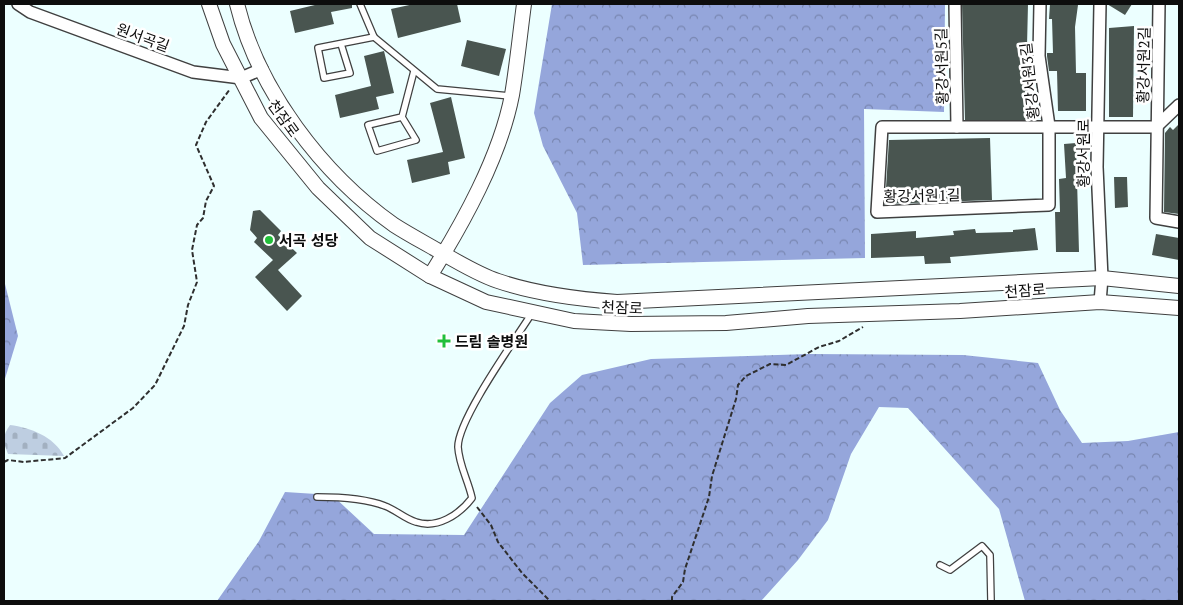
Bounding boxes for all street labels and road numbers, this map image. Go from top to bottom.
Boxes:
street label: 원서곡길 [114,18,172,56]
street label: 황강서원2길 [1132,26,1154,104]
street label: 황강서원5길 [930,27,952,105]
street label: 황강서원3길 [1015,42,1043,120]
street label: 천잠로 [264,95,304,141]
street label: 황강서원로 [1073,118,1093,188]
street label: 황강서원1길 [883,184,961,206]
street label: 천잠로 [1004,279,1046,301]
street label: 천잠로 [601,296,643,318]

